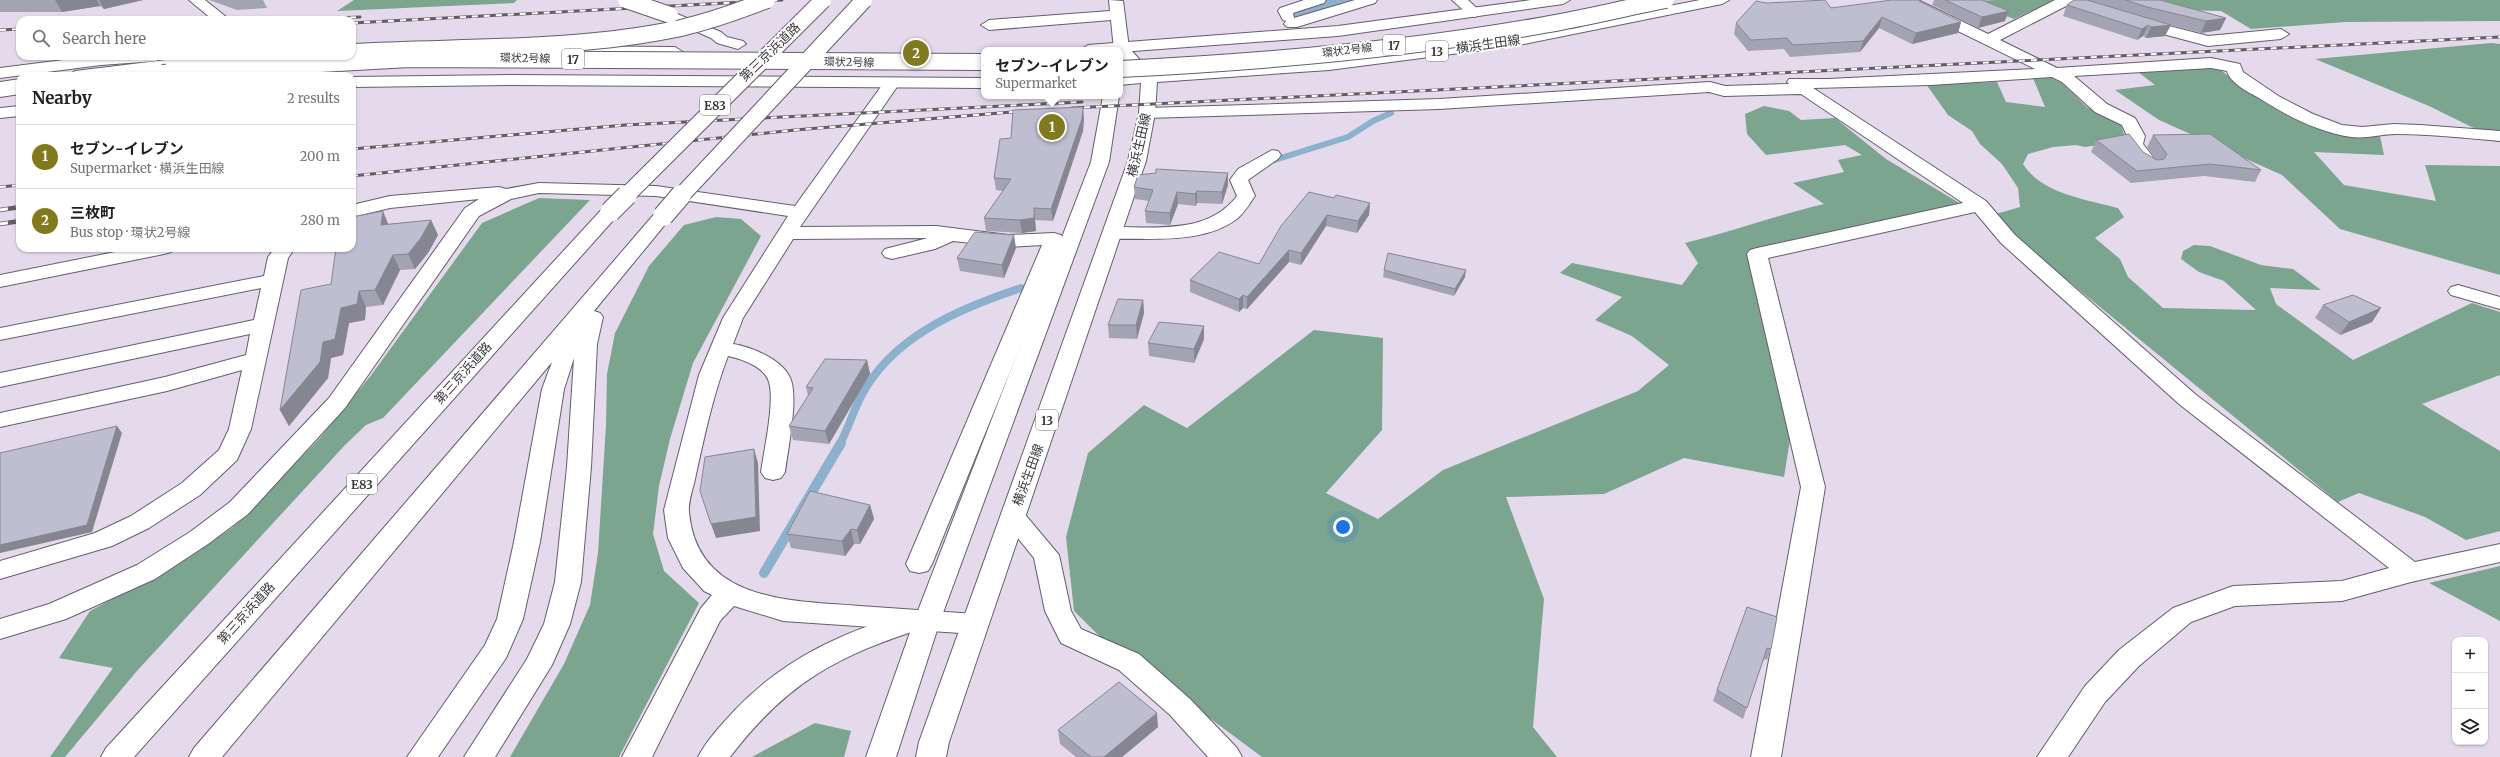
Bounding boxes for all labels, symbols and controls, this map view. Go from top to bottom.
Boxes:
search box [16,16,356,60]
street label: 第三京浜道路 [736,19,804,85]
icon: search [30,27,52,49]
text: Search here [62,29,146,48]
street label: 横浜生田線 [1455,31,1521,57]
road number: 17 [1383,35,1405,55]
pin: 2 [903,38,929,68]
street label: 環状2号線 [1321,40,1373,60]
road number: 13 [1426,41,1448,61]
popup [981,47,1123,99]
road number: 17 [562,49,584,69]
street label: 環状2号線 [500,51,550,65]
street label: 環状2号線 [824,55,874,69]
text: セブン-イレブン [995,56,1109,75]
text: Supermarket [995,75,1077,92]
text: Nearby [32,87,92,109]
text: 2 results [287,90,340,107]
road number: E83 [700,95,730,115]
street label: 横浜生田線 [1123,111,1155,179]
pin: 1 [1039,112,1065,142]
text: セブン-イレブン [70,139,184,158]
text: 1 [42,148,48,165]
text: 200 m [300,148,340,165]
text: Supermarket · 横浜生田線 [70,160,224,177]
text: 三枚町 [70,203,115,222]
text: 2 [41,212,49,229]
text: 280 m [300,212,340,229]
text: Bus stop · 環状2号線 [70,224,190,241]
street label: 第三京浜道路 [431,338,495,408]
road number: 13 [1036,410,1058,430]
street label: 横浜生田線 [1009,442,1047,508]
road number: E83 [347,474,377,494]
your location [1333,517,1353,537]
street label: 第三京浜道路 [214,578,278,648]
map controls [2452,637,2488,745]
button: + [2452,637,2488,673]
button: − [2452,673,2488,709]
button: layers [2452,709,2488,745]

